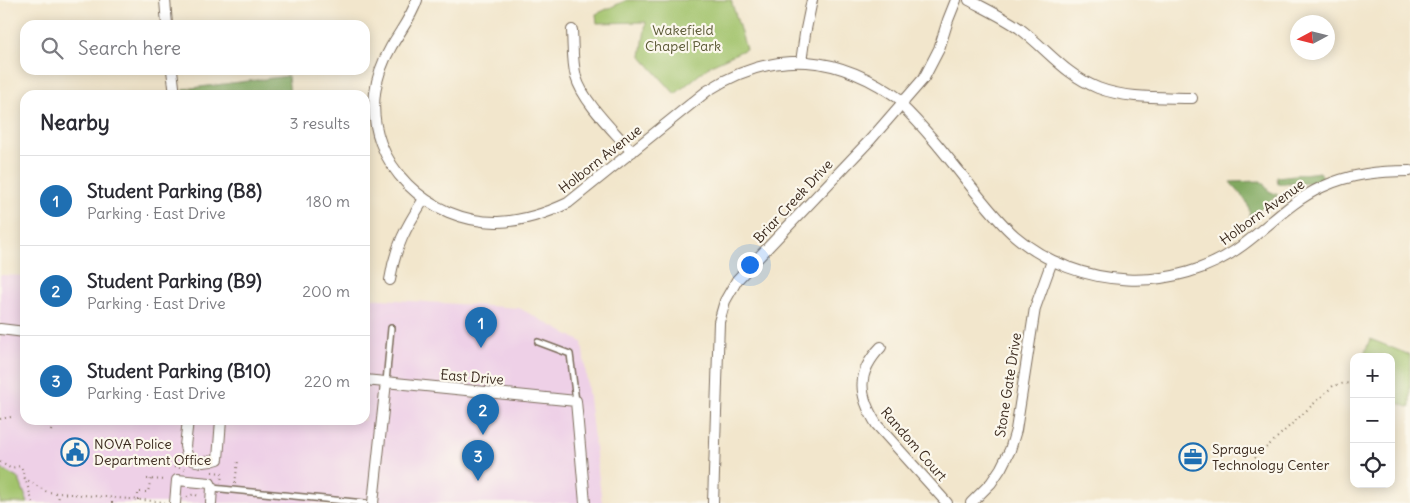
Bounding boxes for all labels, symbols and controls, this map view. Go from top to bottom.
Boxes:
north arrow [1290,15,1335,60]
search box [20,20,370,75]
park label: Wakefield Chapel Park [645,21,721,55]
icon: search [38,34,66,62]
text: Search here [78,36,181,60]
text: Nearby [40,109,110,136]
text: 3 results [290,113,350,133]
street label: Holborn Avenue [555,121,645,197]
street label: Briar Creek Drive [750,155,836,247]
street label: Holborn Avenue [1216,175,1308,249]
text: Student Parking (B8) [87,179,262,203]
text: 1 [53,191,59,211]
text: 180 m [306,191,350,211]
text: Parking · East Drive [87,203,226,223]
your location [737,252,763,278]
text: Student Parking (B9) [87,269,262,293]
text: 2 [52,281,60,301]
text: 200 m [302,281,350,301]
text: Parking · East Drive [87,293,226,313]
pin: 1 [465,307,497,348]
street label: Stone Gate Drive [991,331,1025,439]
map controls [1350,353,1395,488]
button: + [1350,353,1395,398]
text: Student Parking (B10) [87,359,271,383]
street label: East Drive [440,365,504,389]
text: 3 [51,371,61,391]
text: 220 m [304,371,350,391]
text: Parking · East Drive [87,383,226,403]
pin: 2 [467,394,499,435]
button: − [1350,398,1395,443]
street label: Random Court [877,403,951,485]
place label: NOVA Police Department Office [94,435,211,469]
public building icon: NOVA Police Department Office [60,437,90,467]
pin: 3 [462,440,494,481]
place label: Sprague Technology Center [1212,440,1330,474]
office icon: Sprague Technology Center [1178,442,1208,472]
button: locate [1350,443,1395,488]

